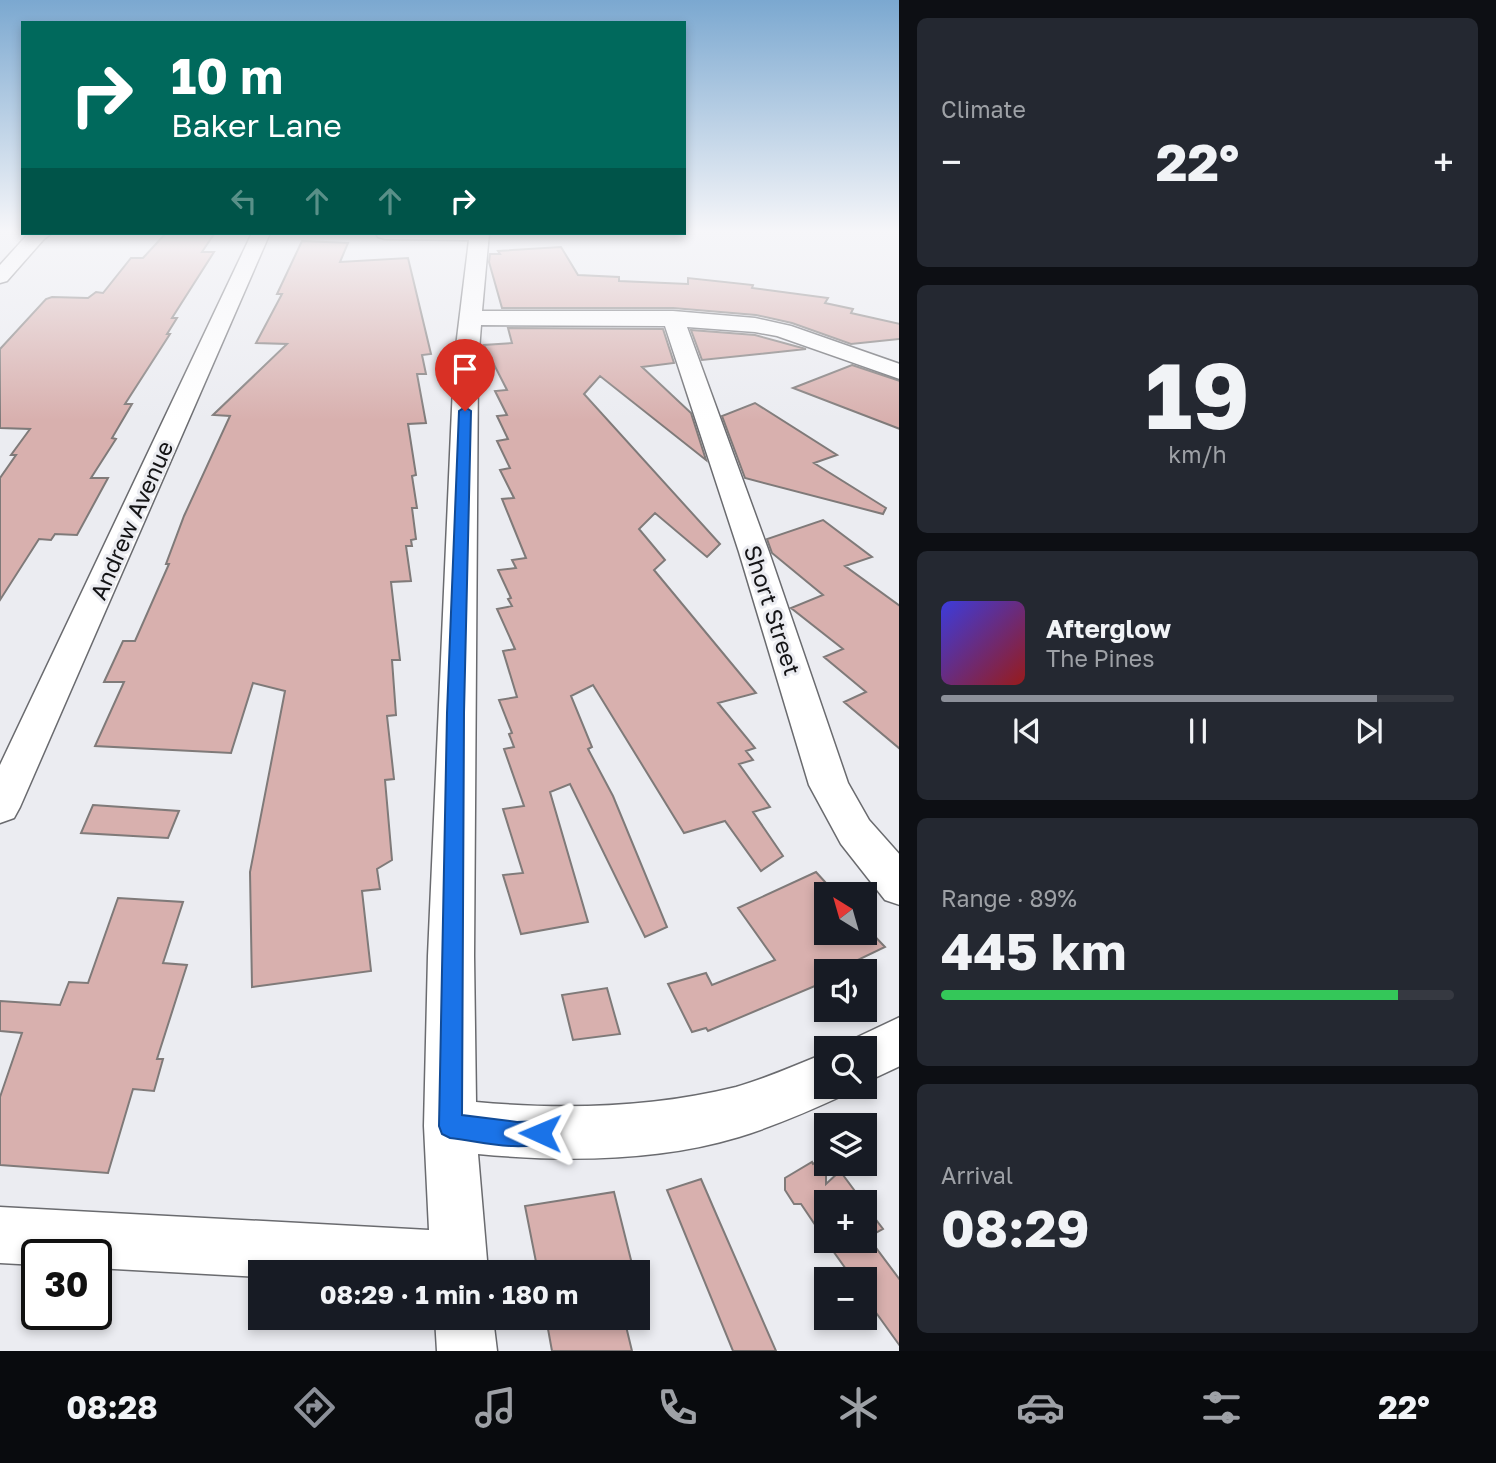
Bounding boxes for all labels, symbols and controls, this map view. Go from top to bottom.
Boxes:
text: 10 m [171,46,283,105]
icon: right [56,49,147,140]
text: Climate [941,95,1026,123]
text: Baker Lane [171,106,342,144]
text: 22° [1156,130,1239,192]
text: − [941,139,962,184]
text: + [1433,139,1454,184]
icon: left [225,182,263,220]
icon: ahead [298,182,336,220]
icon: ahead [371,182,409,220]
icon: right [444,182,482,220]
pin [435,339,495,411]
text: 19 [1145,340,1250,449]
icon: arrive [446,350,484,388]
street label: Andrew Avenue [83,436,179,604]
text: km/h [1168,440,1227,468]
street label: Short Street [739,541,807,679]
text: Afterglow [1046,613,1171,644]
text: The Pines [1046,644,1154,672]
icon: previous [1008,712,1046,750]
icon: pause [1179,712,1217,750]
icon: next [1350,712,1388,750]
north arrow [814,882,877,945]
map controls [814,882,877,1330]
text: Range · 89% [941,884,1077,912]
text: 445 km [941,919,1126,981]
button: sound [814,959,877,1022]
button: search [814,1036,877,1099]
position arrow [503,1096,577,1170]
button: layers [814,1113,877,1176]
text: Arrival [941,1161,1013,1189]
button: + [814,1190,877,1253]
text: 08:29 [941,1196,1089,1258]
speed limit sign: 30 [21,1239,112,1330]
button: − [814,1267,877,1330]
text: 08:29 · 1 min · 180 m [320,1279,578,1310]
icon: directions [290,1383,339,1432]
icon: music [471,1383,520,1432]
icon: phone [653,1383,702,1432]
icon: climate [834,1383,883,1432]
icon: car [1016,1383,1065,1432]
icon: filters [1197,1383,1246,1432]
text: 08:28 [66,1388,158,1426]
text: 22° [1378,1388,1430,1426]

